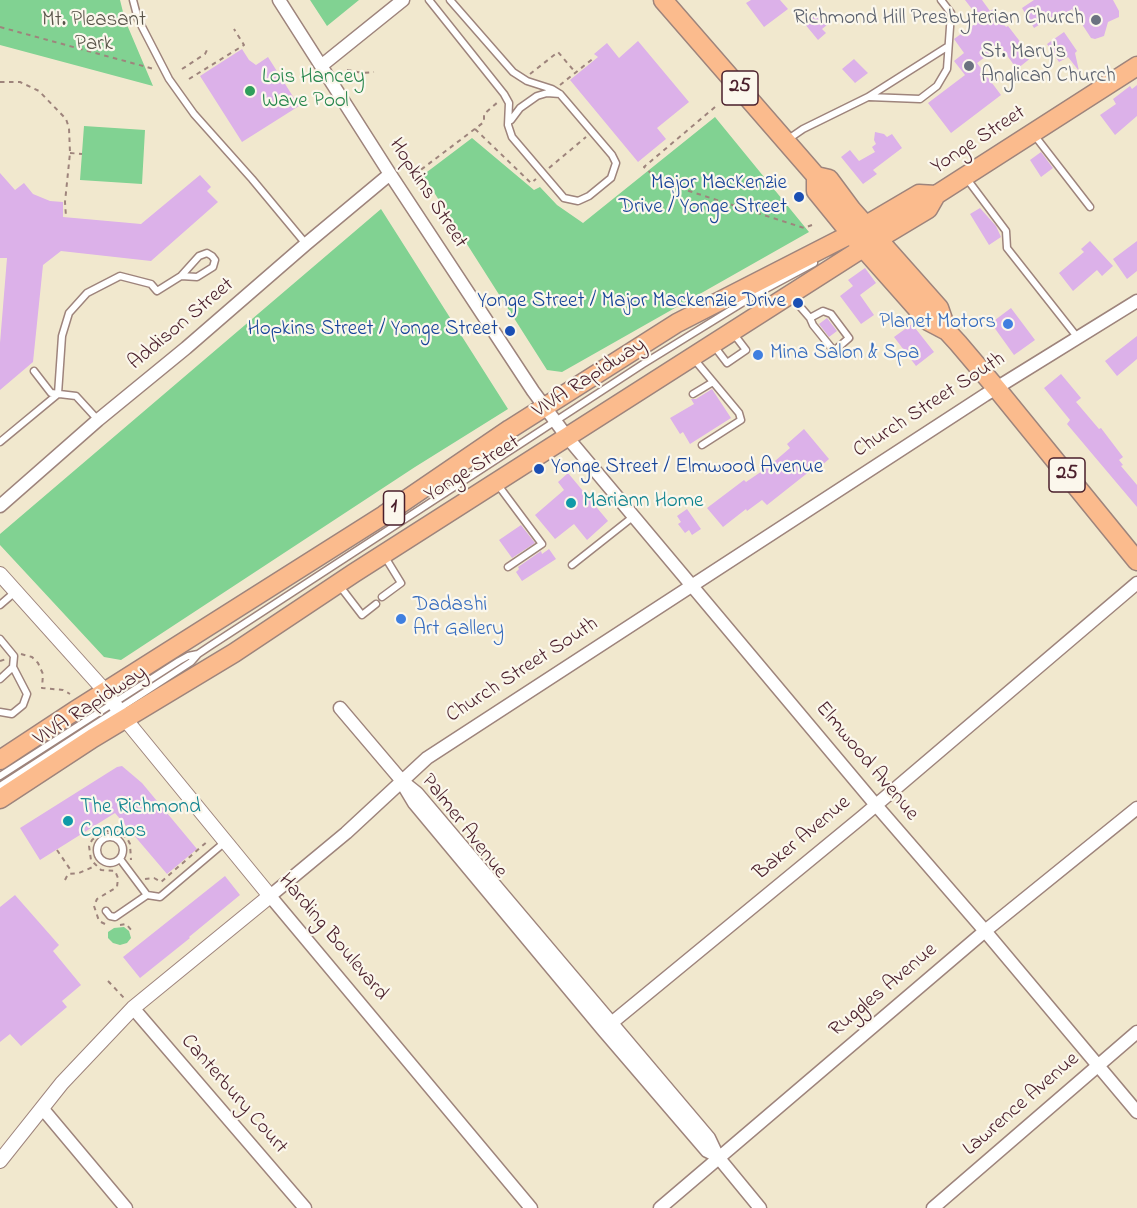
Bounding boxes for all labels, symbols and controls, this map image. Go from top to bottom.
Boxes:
place label: Richmond Hill Presbyterian Church [793,7,1084,33]
park label: Mt. Pleasant Park [42,9,146,59]
marker: Richmond Hill Presbyterian Church [1089,13,1103,27]
place label: St. Mary's Anglican Church [981,41,1116,91]
marker: St. Mary's Anglican Church [962,59,976,73]
place label: Lois Hancey Wave Pool [262,66,365,116]
road number: 25 [722,71,758,105]
marker: Lois Hancey Wave Pool [243,84,257,98]
street label: Yonge Street [927,101,1031,181]
street label: Hopkins Street [382,134,472,254]
place label: Major MacKenzie Drive / Yonge Street [619,172,787,222]
marker: Major MacKenzie Drive / Yonge Street [792,190,806,204]
street label: Addison Street [124,273,240,377]
place label: Yonge Street / Major Mackenzie Drive [477,290,786,316]
marker: Yonge Street / Major Mackenzie Drive [791,296,805,310]
place label: Planet Motors [879,311,996,337]
marker: Planet Motors [1001,317,1015,331]
place label: Hopkins Street / Yonge Street [248,318,498,344]
marker: Hopkins Street / Yonge Street [503,324,517,338]
street label: VIVA Rapidway [529,333,651,425]
place label: Mina Salon & Spa [770,342,919,368]
street label: Church Street South [849,347,1011,465]
marker: Mina Salon & Spa [751,348,765,362]
street label: Yonge Street [421,431,525,509]
place label: Yonge Street / Elmwood Avenue [551,456,823,482]
road number: 25 [1049,458,1085,492]
marker: Yonge Street / Elmwood Avenue [532,462,546,476]
place label: Mariann Home [583,490,703,516]
road number: 1 [384,491,404,525]
marker: Mariann Home [564,496,578,510]
place label: Dadashi Art Gallery [413,594,504,644]
marker: Dadashi Art Gallery [394,612,408,626]
street label: Church Street South [442,612,604,730]
street label: VIVA Rapidway [30,661,152,753]
street label: Elmwood Avenue [809,697,923,827]
street label: Palmer Avenue [414,770,512,884]
street label: Baker Avenue [749,791,857,887]
place label: The Richmond Condos [80,796,201,846]
marker: The Richmond Condos [61,814,75,828]
street label: Harding Boulevard [271,869,393,1007]
street label: Ruggles Avenue [825,939,943,1043]
street label: Canterbury Court [174,1030,292,1160]
street label: Lawrence Avenue [959,1048,1085,1162]

